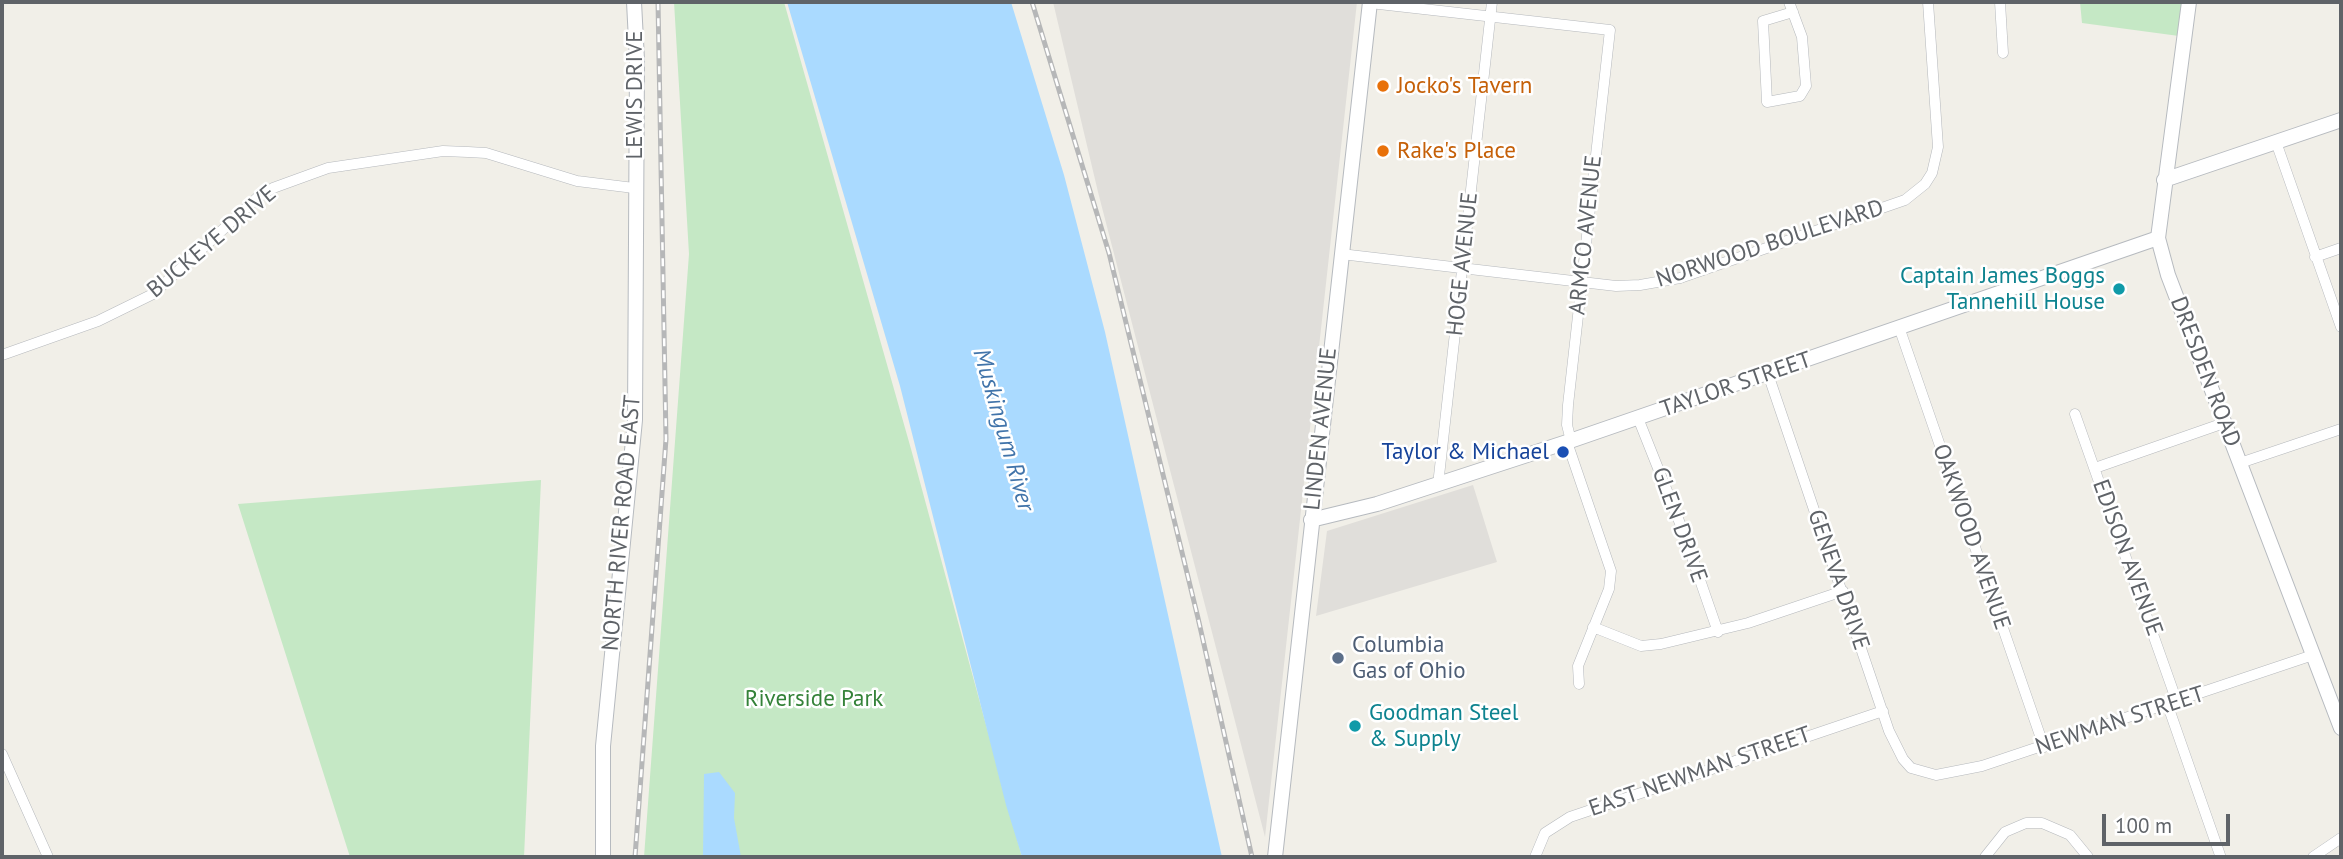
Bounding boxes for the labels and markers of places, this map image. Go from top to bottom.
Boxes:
place label: Jocko's Tavern [1397,72,1532,100]
marker: Jocko's Tavern [1375,78,1391,94]
place label: Rake's Place [1397,137,1516,165]
marker: Rake's Place [1375,143,1391,159]
place label: Captain James Boggs Tannehill House [1900,262,2105,316]
marker: Captain James Boggs Tannehill House [2111,281,2127,297]
place label: Taylor & Michael [1382,438,1549,466]
marker: Taylor & Michael [1555,444,1571,460]
place label: Columbia Gas of Ohio [1352,631,1466,685]
marker: Columbia Gas of Ohio [1330,650,1346,666]
place label: Goodman Steel & Supply [1369,699,1518,753]
marker: Goodman Steel & Supply [1347,718,1363,734]

